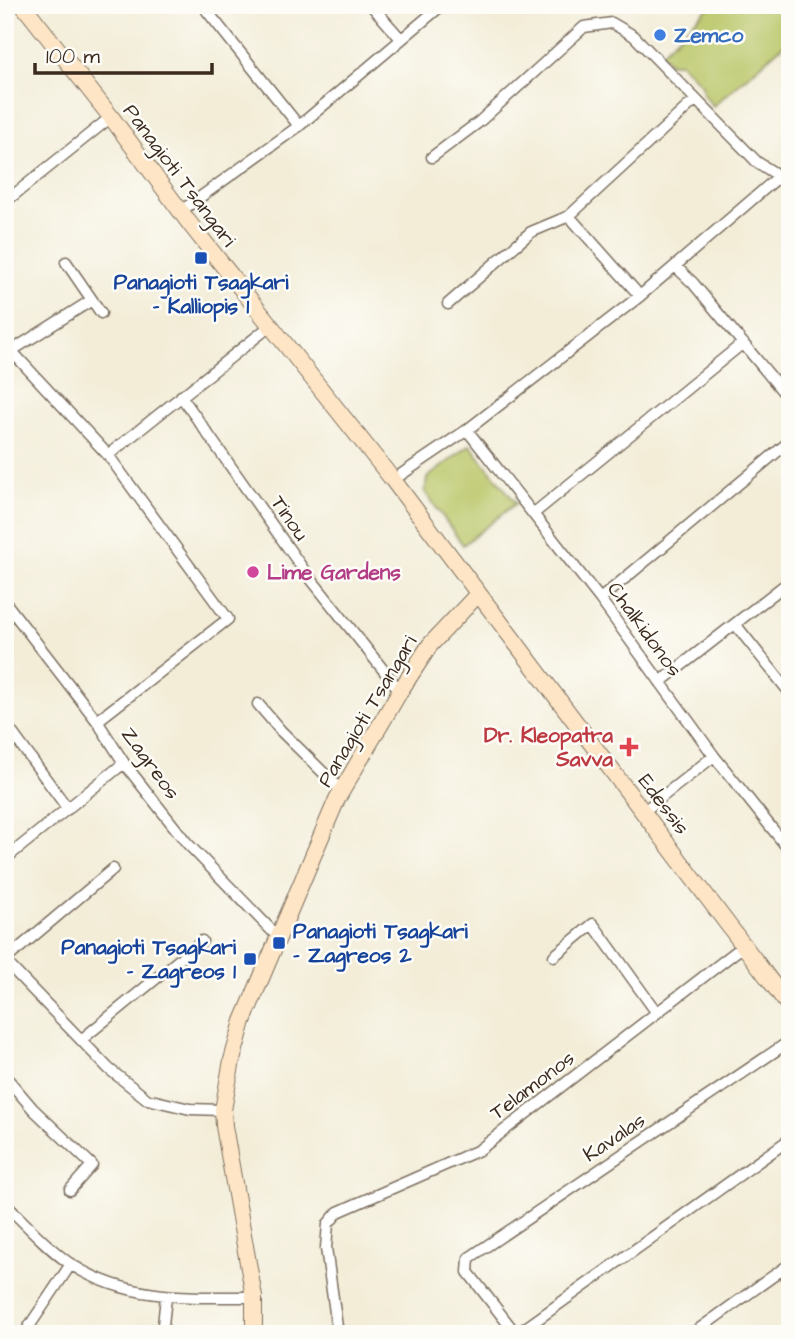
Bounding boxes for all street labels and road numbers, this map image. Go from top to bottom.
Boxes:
street label: Panagioti Tsangari [115,98,243,254]
street label: Tinou [264,490,316,547]
street label: Chalkidonos [600,576,689,683]
street label: Panagioti Tsangari [311,630,426,794]
street label: Zagreos [113,721,187,807]
street label: Edessis [631,768,696,841]
street label: Telamonos [484,1044,581,1127]
street label: Kavalas [577,1106,651,1169]

